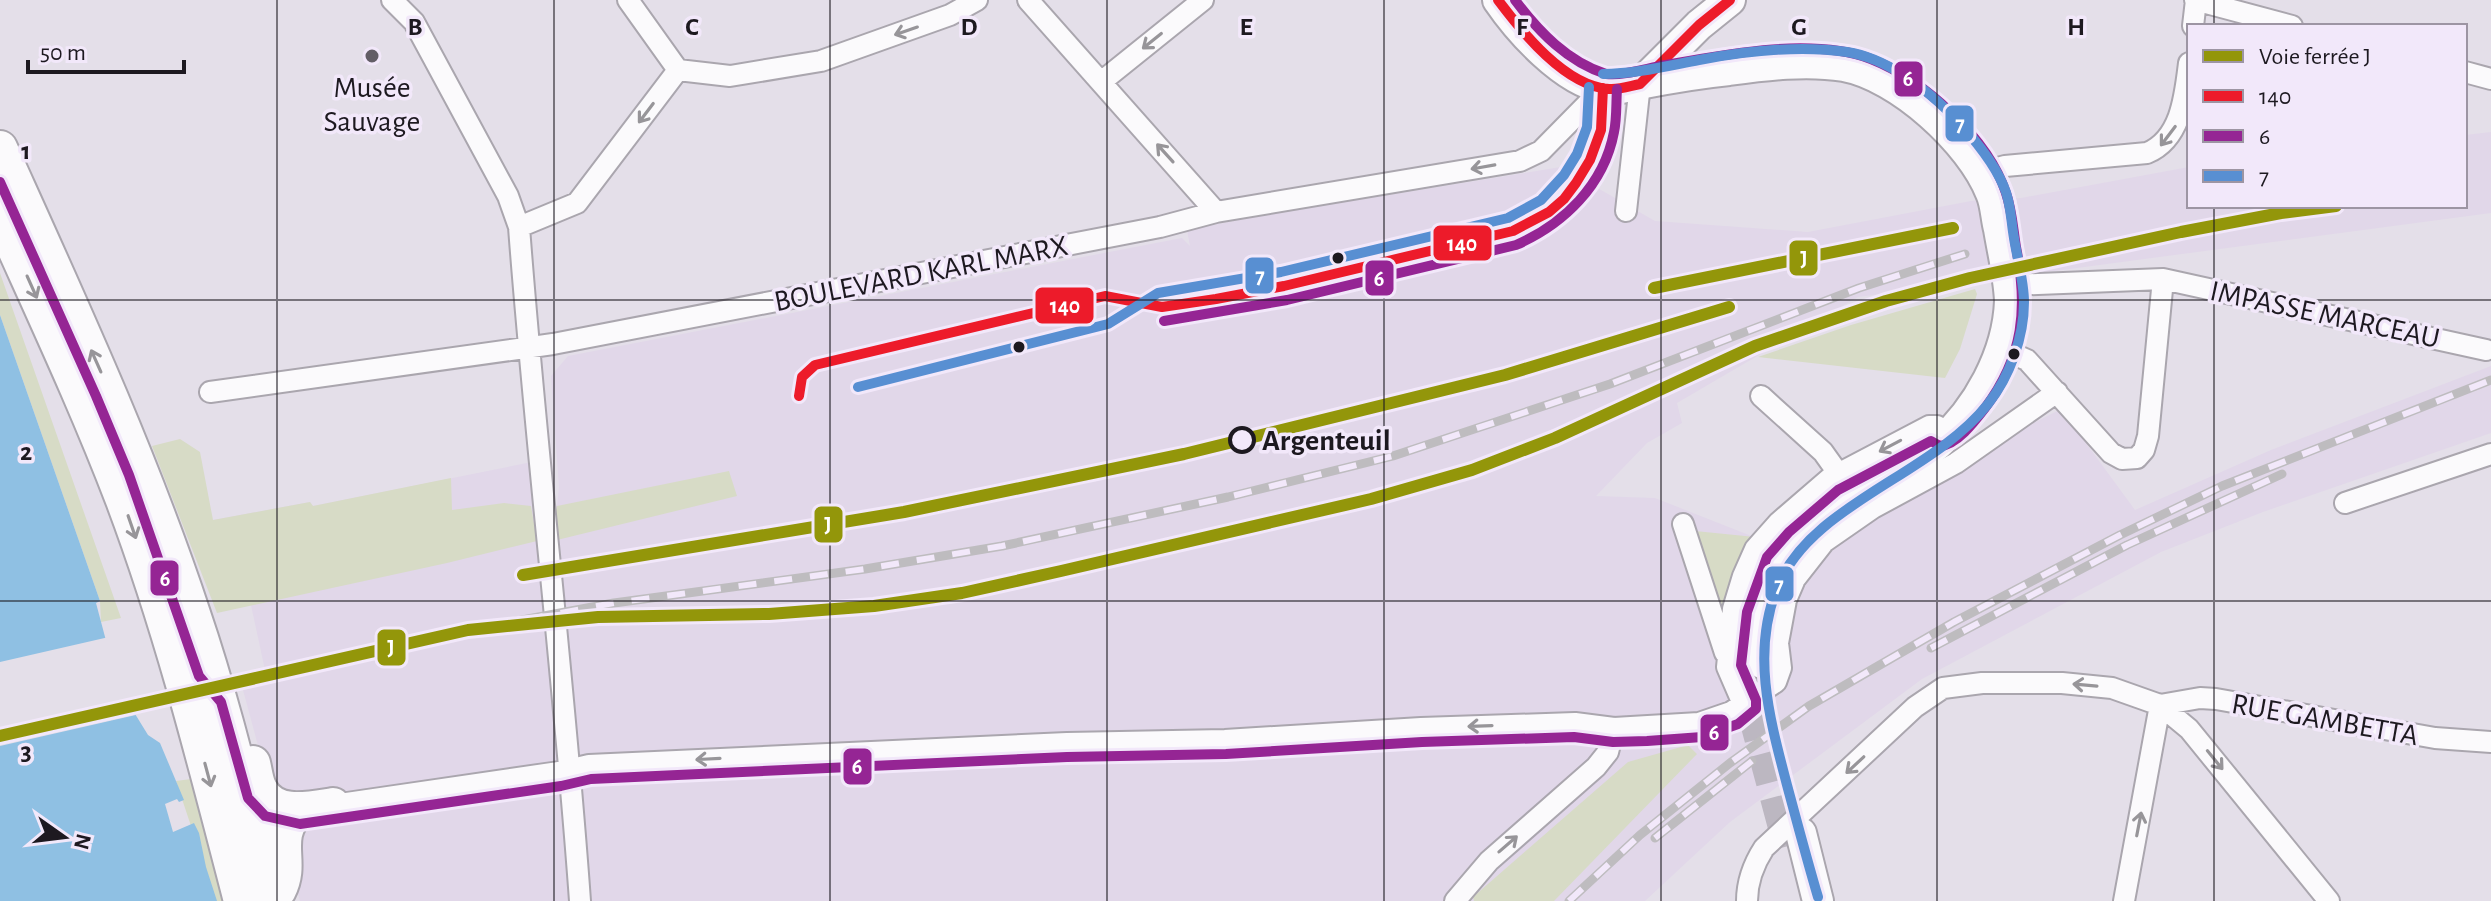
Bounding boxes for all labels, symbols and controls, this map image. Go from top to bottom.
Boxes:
text: B [407,14,423,40]
text: C [685,14,699,40]
text: D [960,14,978,40]
text: E [1239,14,1253,40]
text: F [1516,14,1529,40]
text: G [1791,14,1807,40]
text: H [2067,14,2085,40]
scale bar [28,24,184,74]
one-way arrow [894,24,919,39]
legend [2187,24,2467,208]
one-way arrow [1142,32,1163,50]
text: 50 m [40,41,86,65]
text: Voie ferrée J [2259,45,2371,69]
marker: Musée Sauvage [363,47,381,65]
line badge: 6 [1893,60,1924,98]
text: 6 [1903,68,1913,90]
place label: Musée Sauvage [324,73,420,137]
text: 140 [2259,85,2291,109]
one-way arrow [637,102,654,123]
line badge: 7 [1944,104,1975,143]
text: 7 [1955,113,1965,135]
one-way arrow [2159,125,2176,146]
text: 6 [2259,125,2270,149]
text: 1 [21,138,31,164]
one-way arrow [1156,144,1174,164]
one-way arrow [1471,160,1496,175]
text: 7 [2259,165,2269,189]
line badge: 140 [1432,224,1493,262]
street label: BOULEVARD KARL MARX [772,231,1071,317]
text: 140 [1447,233,1477,255]
line badge: J [1788,239,1819,277]
text: J [1800,248,1808,270]
unlabelled marker [1330,250,1346,266]
line badge: 7 [1244,256,1275,295]
line badge: 6 [1364,259,1395,297]
text: 7 [1255,265,1265,287]
text: 6 [1374,268,1384,290]
one-way arrow [25,274,40,299]
street label: IMPASSE MARCEAU [2207,276,2442,354]
line badge: 140 [1034,286,1095,325]
text: 140 [1050,295,1080,317]
unlabelled marker [1011,339,1027,355]
unlabelled marker [2006,346,2022,362]
one-way arrow [88,350,103,374]
place label: Argenteuil [1262,426,1391,456]
marker: Argenteuil [1229,427,1255,453]
one-way arrow [1879,438,1903,454]
text: 2 [20,439,32,465]
line badge: J [813,505,844,544]
one-way arrow [126,514,140,539]
text: J [824,514,832,536]
line badge: 6 [149,559,180,597]
line badge: 7 [1764,565,1795,603]
text: 6 [160,568,170,590]
text: 7 [1774,574,1784,596]
line badge: J [376,628,407,667]
text: J [387,637,395,659]
one-way arrow [2072,678,2099,693]
street label: RUE GAMBETTA [2229,689,2420,751]
line badge: 6 [1699,713,1730,752]
one-way arrow [1467,718,1494,734]
text: 6 [1709,722,1719,744]
text: 3 [20,739,32,765]
line badge: 6 [842,747,873,786]
one-way arrow [2206,749,2224,770]
one-way arrow [695,752,722,767]
one-way arrow [1846,755,1865,774]
text: 6 [852,756,862,778]
one-way arrow [202,762,217,788]
north arrow [24,797,104,877]
one-way arrow [2133,812,2148,838]
text: N [70,832,95,852]
one-way arrow [1498,836,1518,854]

